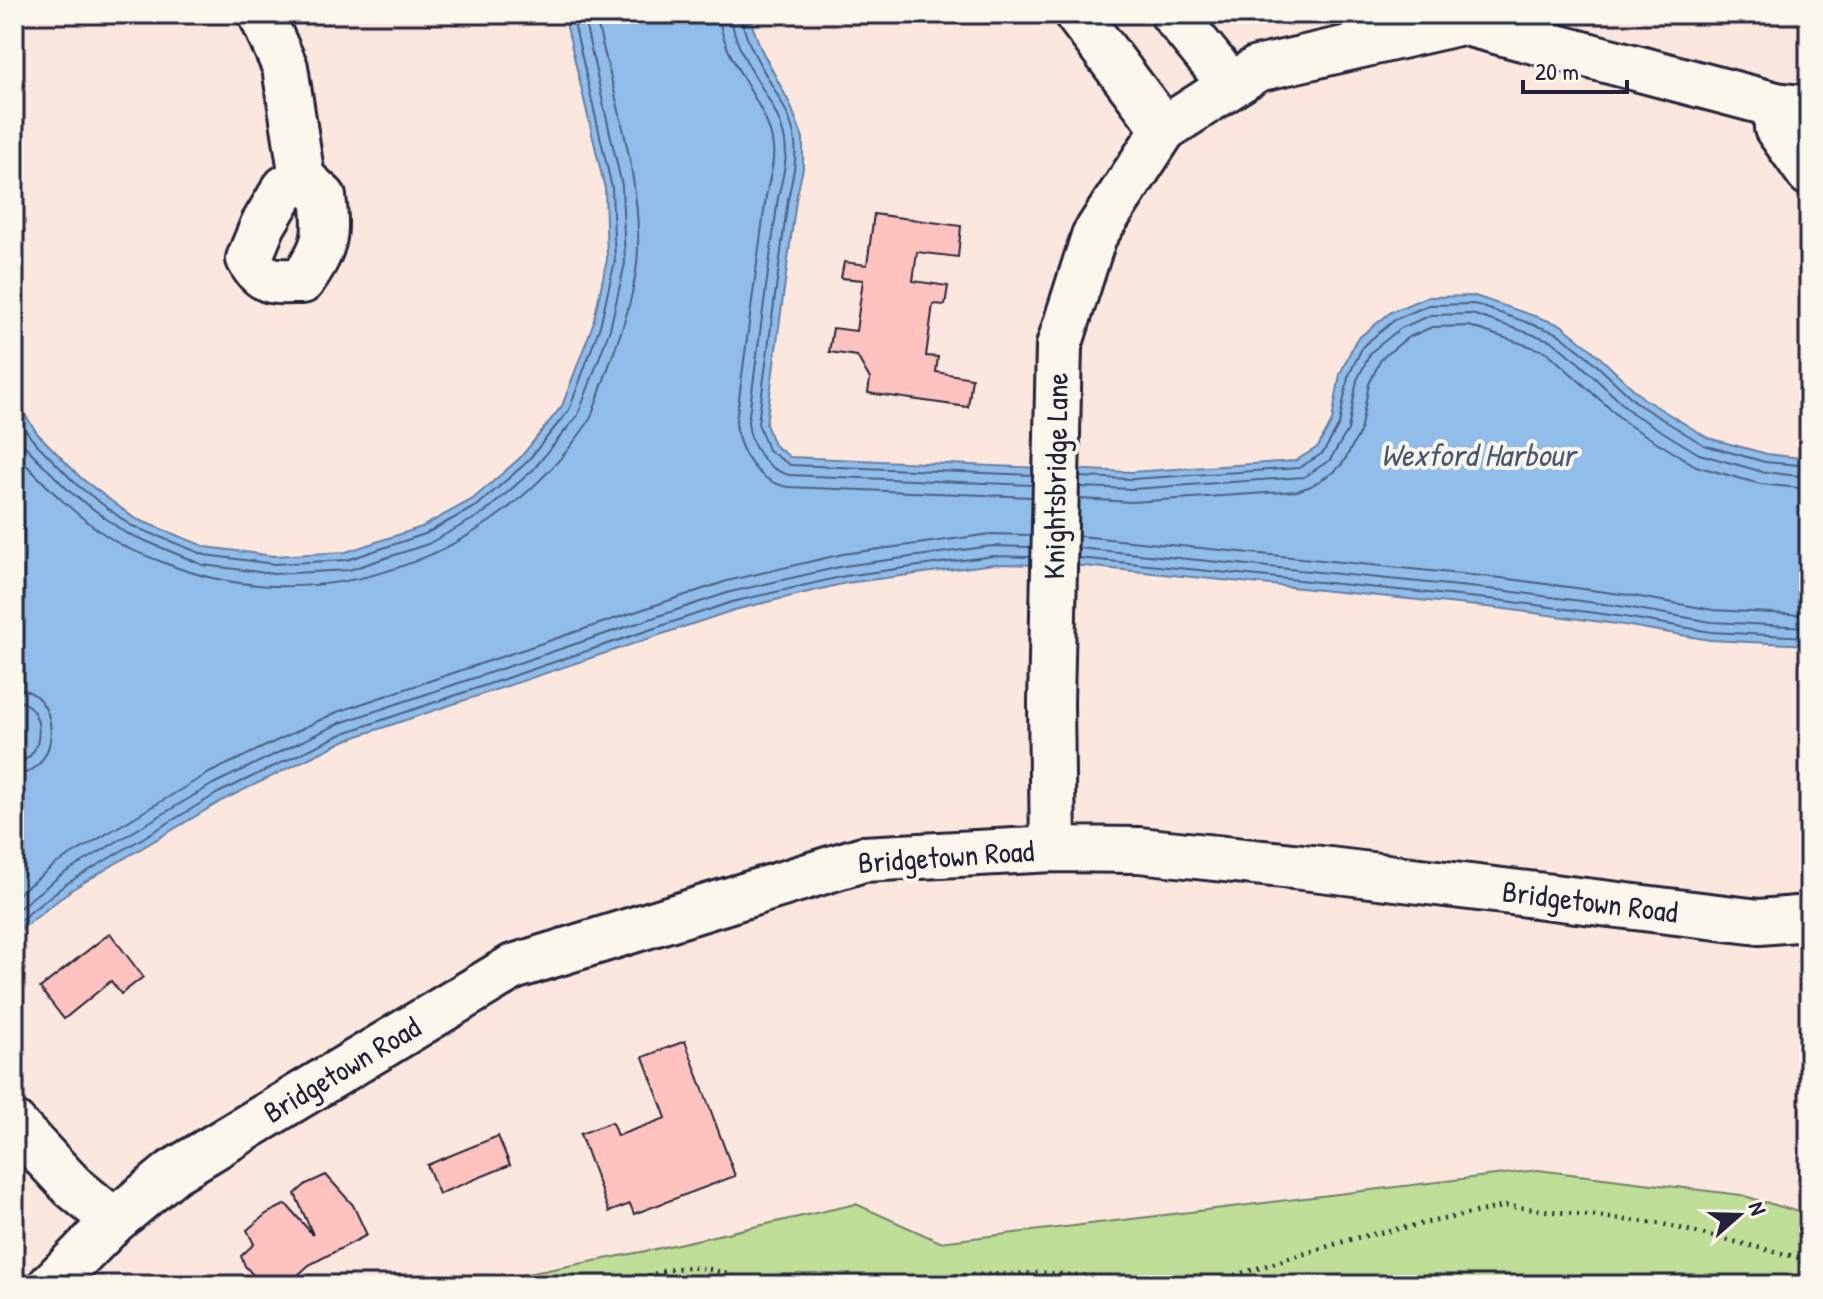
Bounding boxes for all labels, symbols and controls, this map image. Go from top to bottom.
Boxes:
scale bar [1523,44,1627,94]
text: 20 m [1535,55,1579,87]
street label: Knightsbridge Lane [1033,372,1077,580]
water label: Wexford Harbour [1381,433,1579,476]
street label: Bridgetown Road [857,830,1036,882]
street label: Bridgetown Road [1500,870,1680,932]
street label: Bridgetown Road [256,1006,428,1132]
north arrow [1699,1175,1779,1255]
text: N [1742,1198,1774,1219]

